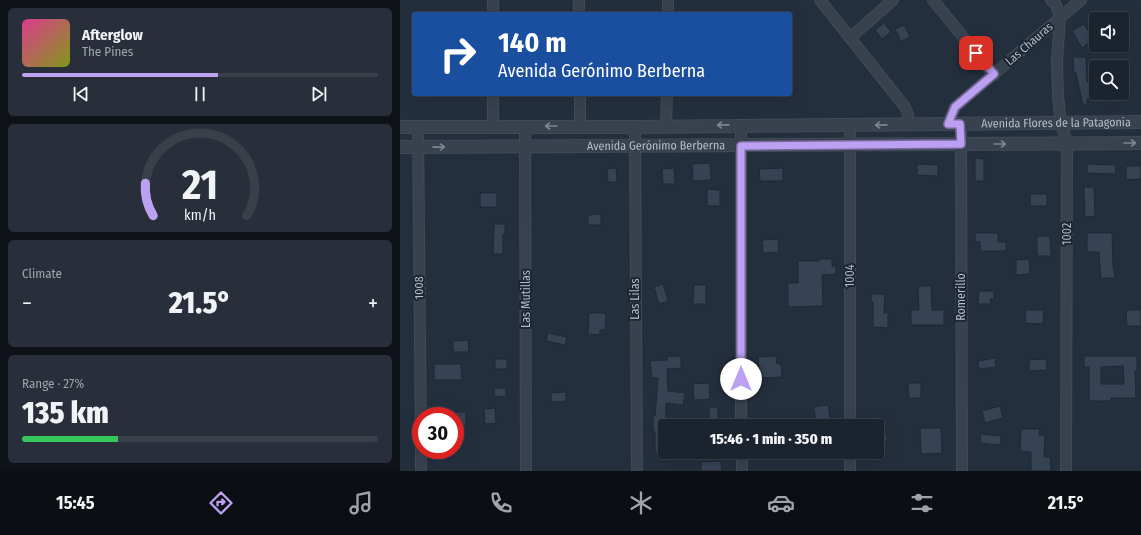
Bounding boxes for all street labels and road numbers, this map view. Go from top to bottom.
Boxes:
street label: Las Chauras [1002,20,1056,68]
street label: Avenida Flores de la Patagonia [981,115,1131,131]
street label: Avenida Gerónimo Berberna [587,138,725,153]
street label: 1002 [1060,223,1074,245]
street label: 1004 [843,264,857,288]
street label: Las Mutillas [519,270,533,328]
street label: Romerillo [954,273,968,321]
street label: 1008 [412,276,426,300]
street label: Las Lilas [628,278,642,320]

